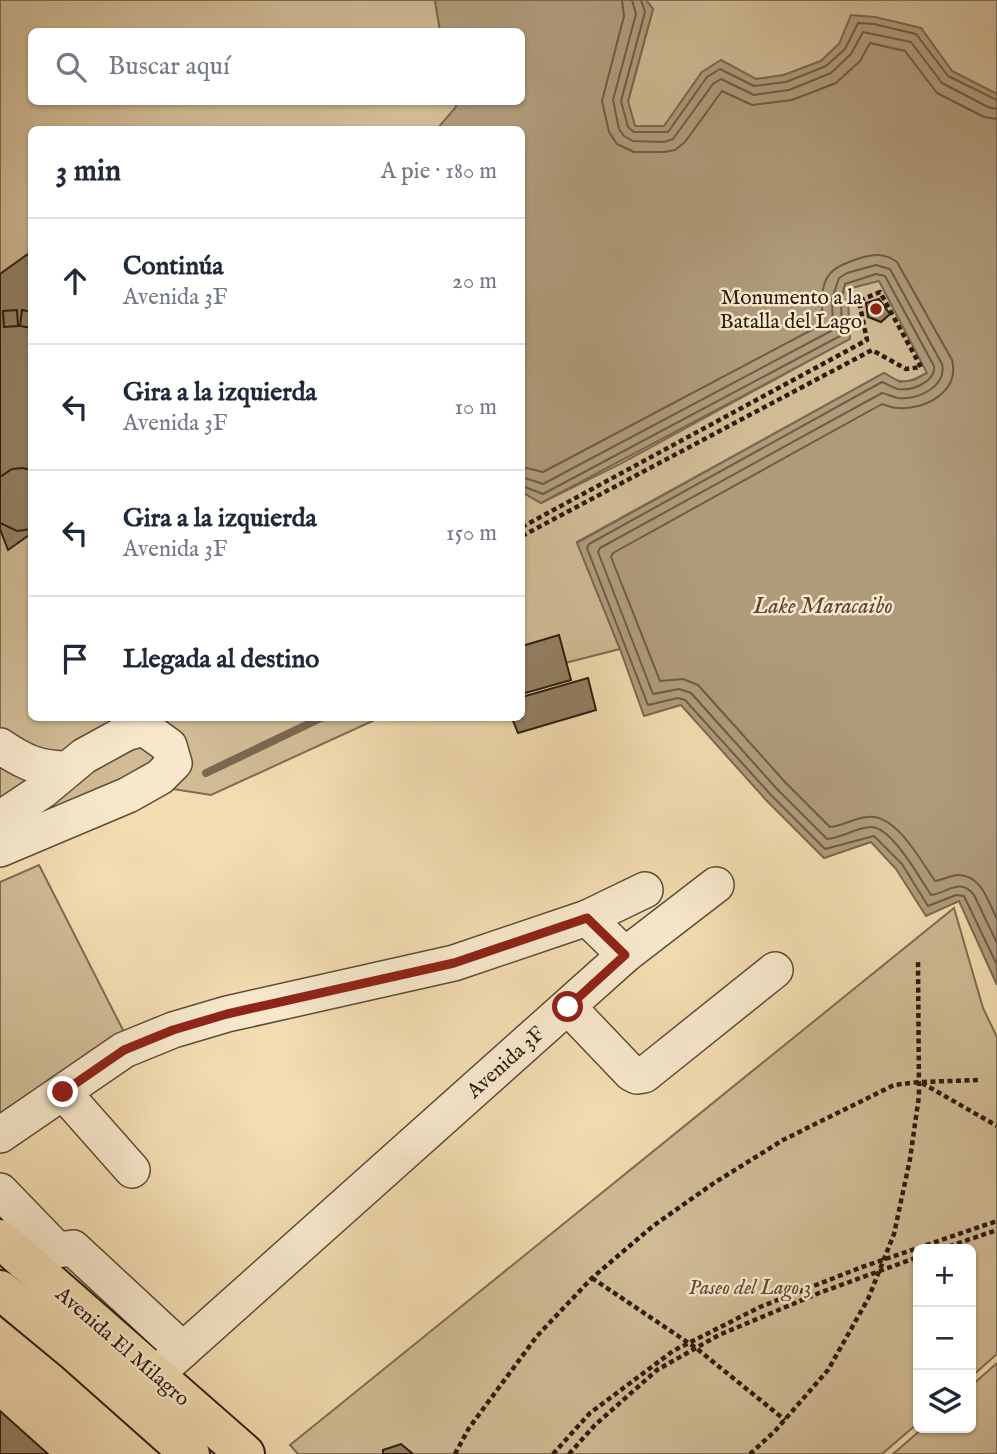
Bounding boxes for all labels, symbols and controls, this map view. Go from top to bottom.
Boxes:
search box [28,28,525,105]
icon: search [52,48,90,86]
text: Buscar aquí [108,50,230,83]
text: 3 min [56,153,121,191]
text: A pie · 180 m [381,157,497,186]
text: Continúa [123,250,224,283]
icon: ahead [56,262,94,300]
text: 20 m [452,267,497,296]
text: Avenida 3F [123,283,227,312]
place label: Monumento a la Batalla del Lago [720,285,863,336]
marker: Monumento a la Batalla del Lago [868,301,884,317]
text: Gira a la izquierda [123,376,317,409]
icon: left [56,388,94,426]
text: 10 m [454,393,497,422]
text: Avenida 3F [123,409,227,438]
text: Gira a la izquierda [123,502,317,535]
icon: left [56,514,94,552]
text: 150 m [446,519,497,548]
text: Avenida 3F [123,535,227,564]
water label: Lake Maracaibo [752,592,893,621]
icon: arrive [56,640,94,678]
text: Llegada al destino [123,643,319,676]
route start [552,991,583,1022]
street label: Avenida 3F [461,1021,550,1106]
route end [47,1076,78,1107]
map controls [913,1244,976,1433]
button: + [913,1244,976,1307]
park label: Paseo del Lago 3 [688,1275,812,1302]
street label: Avenida El Milagro [48,1281,195,1413]
button: − [913,1307,976,1370]
button: layers [913,1370,976,1433]

